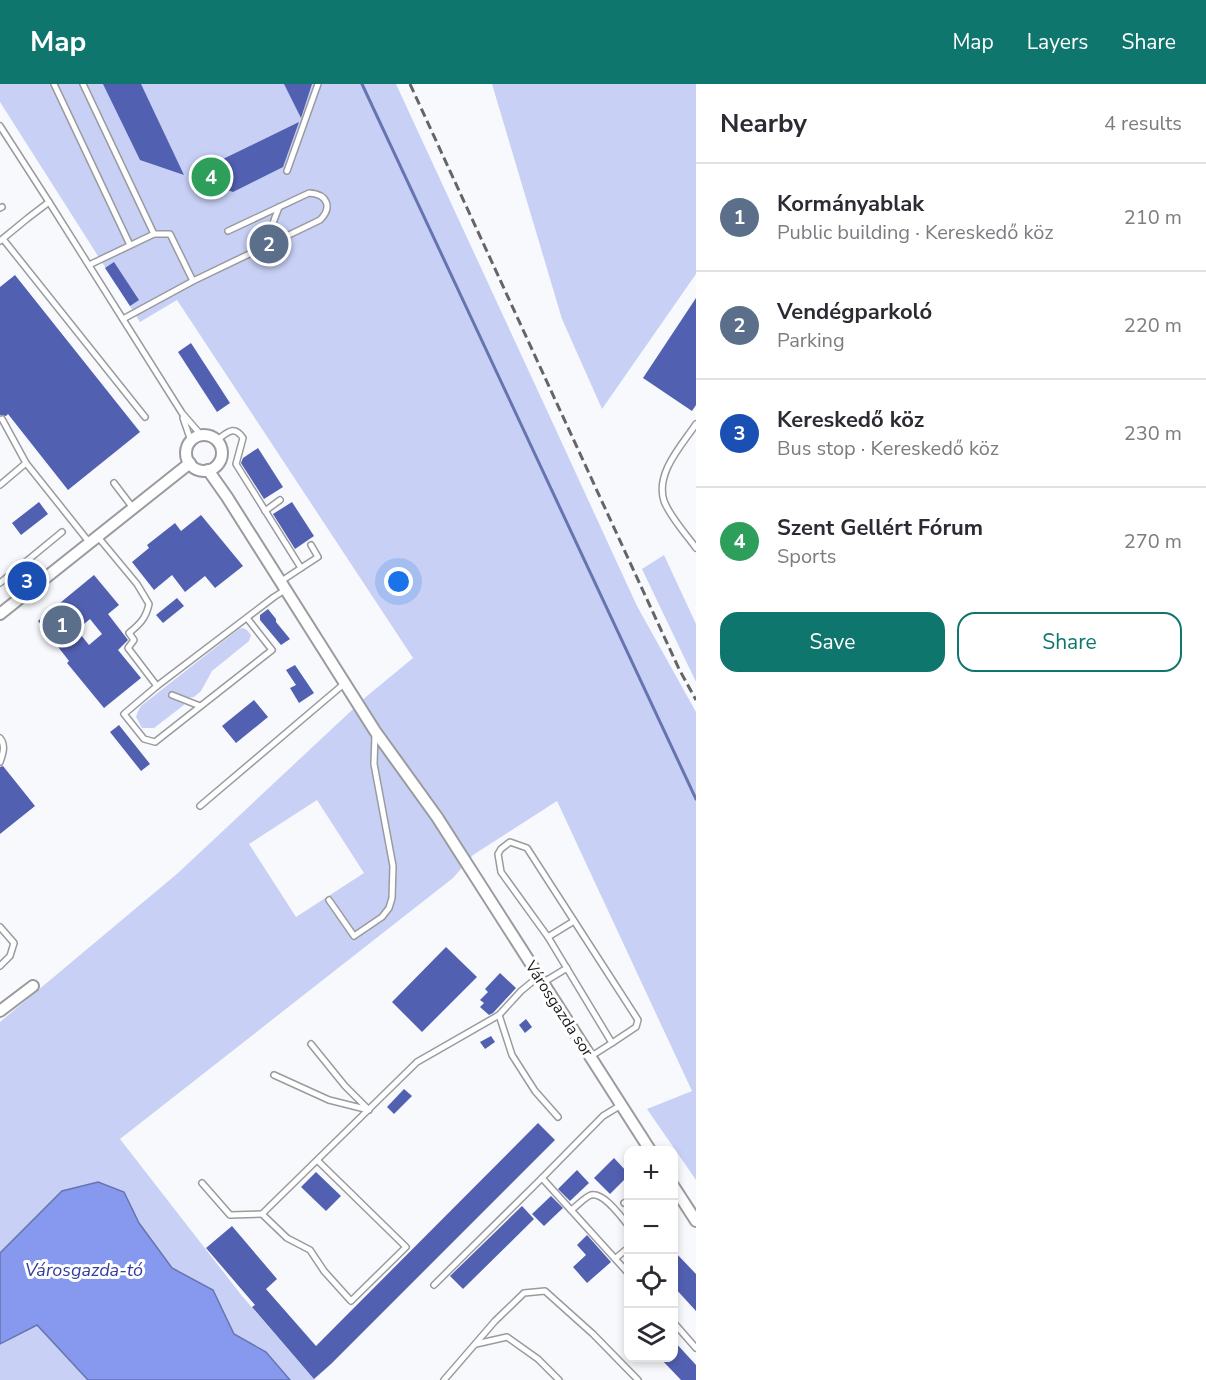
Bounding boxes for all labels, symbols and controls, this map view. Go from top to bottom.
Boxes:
text: Map [30,23,86,61]
text: Map [952,28,994,56]
text: Layers [1027,28,1088,56]
text: Share [1121,28,1176,56]
text: Nearby [720,106,807,141]
text: 4 results [1104,110,1182,137]
pin: 4 [192,154,230,200]
text: Kormányablak [777,189,924,219]
text: 1 [734,204,746,231]
text: 210 m [1124,204,1182,231]
text: Public building · Kereskedő köz [777,219,1053,246]
pin: 2 [250,222,288,266]
text: Vendégparkoló [777,297,932,327]
text: 2 [734,312,746,339]
text: 220 m [1124,312,1182,339]
text: Parking [777,327,845,354]
text: Kereskedő köz [777,405,924,435]
text: 3 [734,420,746,447]
text: 230 m [1124,420,1182,447]
text: Bus stop · Kereskedő köz [777,435,999,462]
text: Szent Gellért Fórum [777,513,983,543]
text: 4 [734,528,746,555]
text: 270 m [1124,528,1182,555]
text: Sports [777,543,836,570]
pin: 3 [8,558,46,604]
your location [384,567,413,596]
pin: 1 [42,602,82,648]
button: Save [720,612,945,672]
button: Share [957,612,1182,672]
street label: Városgazda sor [519,956,598,1061]
map controls [624,1146,678,1362]
button: + [624,1146,678,1200]
button: − [624,1200,678,1254]
button: locate [624,1254,678,1308]
water label: Városgazda-tó [25,1258,143,1282]
button: layers [624,1308,678,1362]

